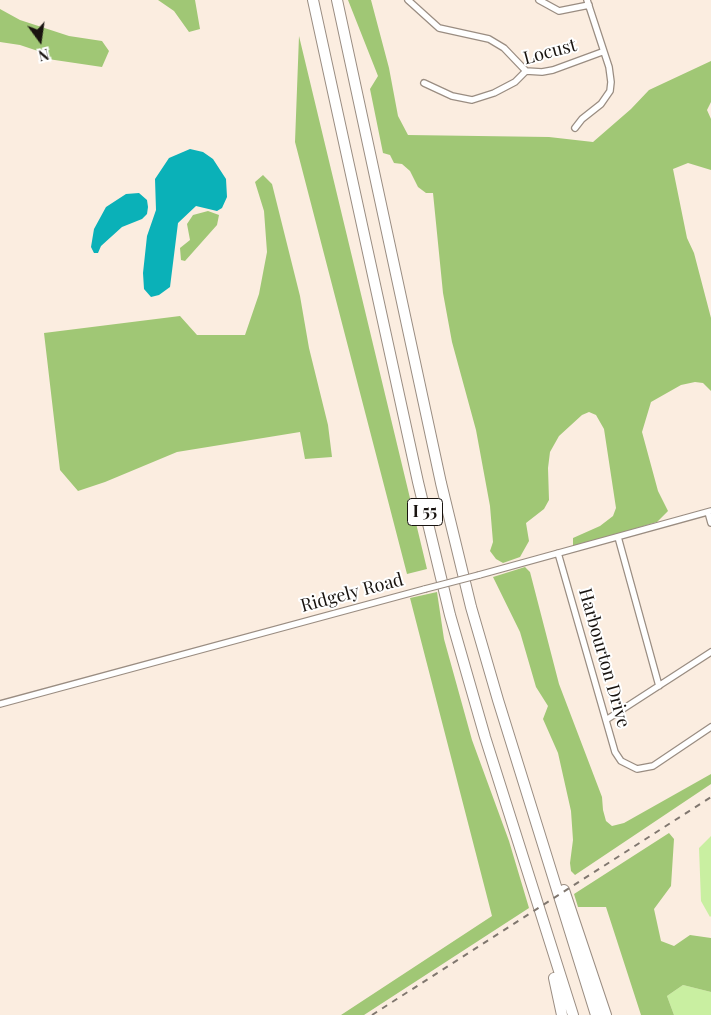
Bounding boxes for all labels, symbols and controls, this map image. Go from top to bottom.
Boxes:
north arrow [15,15,65,65]
street label: Locust [521,35,579,69]
text: N [37,45,51,65]
road number: I 55 [408,498,442,526]
street label: Ridgely Road [298,569,406,617]
street label: Harbourton Drive [574,586,634,730]

